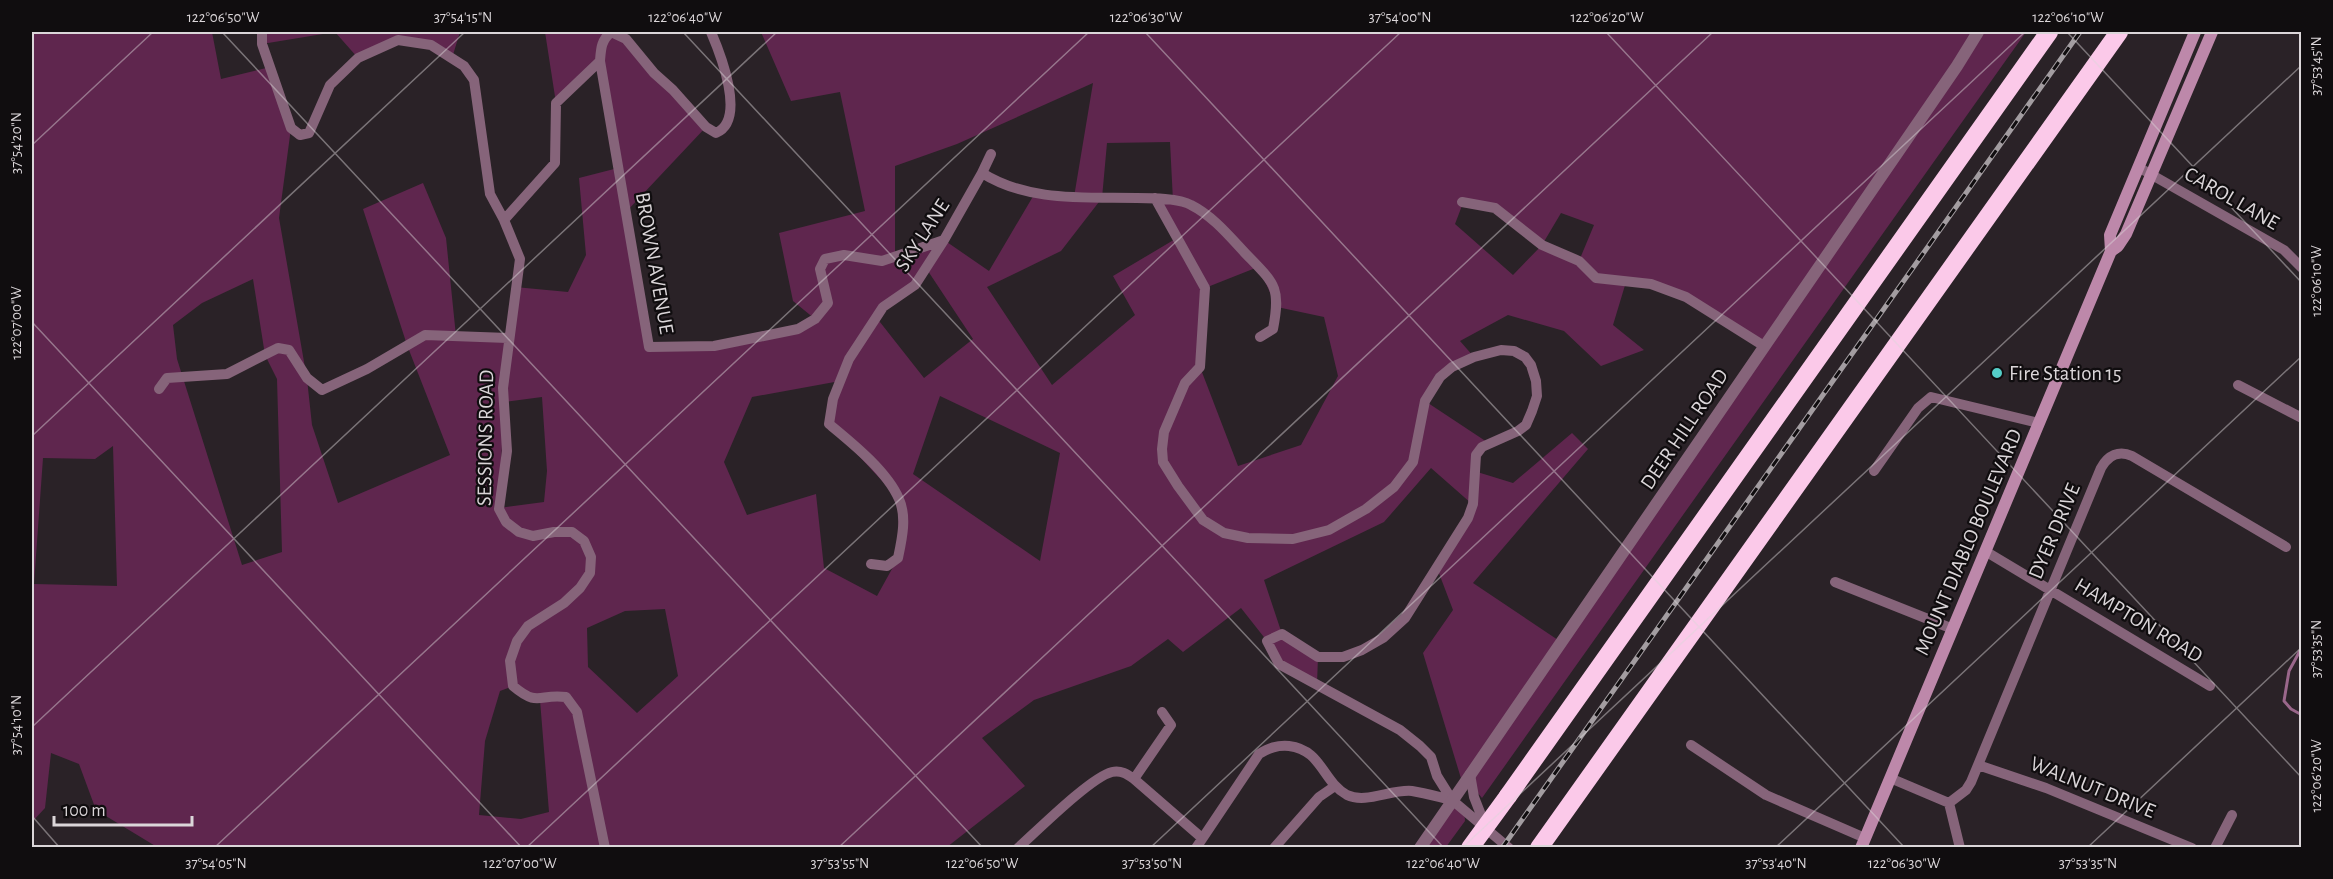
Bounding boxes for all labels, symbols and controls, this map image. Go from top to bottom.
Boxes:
text: 122°06'50"W [187,10,260,25]
text: 37°54'15"N [434,10,492,25]
text: 122°06'40"W [648,10,722,25]
text: 122°06'30"W [1110,10,1183,25]
text: 37°54'00"N [1368,10,1432,25]
text: 122°06'20"W [1570,10,1644,25]
text: 122°06'10"W [2032,10,2104,25]
text: 37°53'45"N [2309,36,2324,96]
text: 37°54'20"N [9,112,24,174]
street label: CAROL LANE [2181,163,2283,234]
street label: BROWN AVENUE [632,191,677,336]
street label: SKY LANE [891,195,953,275]
text: 122°06'10"W [2309,245,2324,317]
text: 122°07'00"W [9,286,24,360]
place label: Fire Station 15 [2009,363,2122,384]
street label: DEER HILL ROAD [1637,365,1732,493]
marker: Fire Station 15 [1990,366,2004,380]
street label: SESSIONS ROAD [474,370,497,506]
street label: MOUNT DIABLO BOULEVARD [1911,426,2026,658]
street label: DYER DRIVE [2025,480,2084,582]
street label: HAMPTON ROAD [2071,574,2206,667]
text: 37°53'35"N [2309,620,2324,678]
text: 37°54'10"N [9,695,24,755]
text: 122°06'20"W [2309,739,2324,813]
street label: WALNUT DRIVE [2027,753,2158,822]
scale bar [54,789,192,827]
text: 100 m [63,802,106,820]
text: 37°54'05"N [185,856,247,871]
text: 122°07'00"W [483,856,557,871]
text: 37°53'55"N [811,856,869,871]
text: 122°06'50"W [946,856,1019,871]
text: 37°53'50"N [1122,856,1182,871]
text: 122°06'40"W [1406,856,1480,871]
text: 37°53'40"N [1745,856,1807,871]
text: 122°06'30"W [1868,856,1941,871]
text: 37°53'35"N [2059,856,2117,871]

